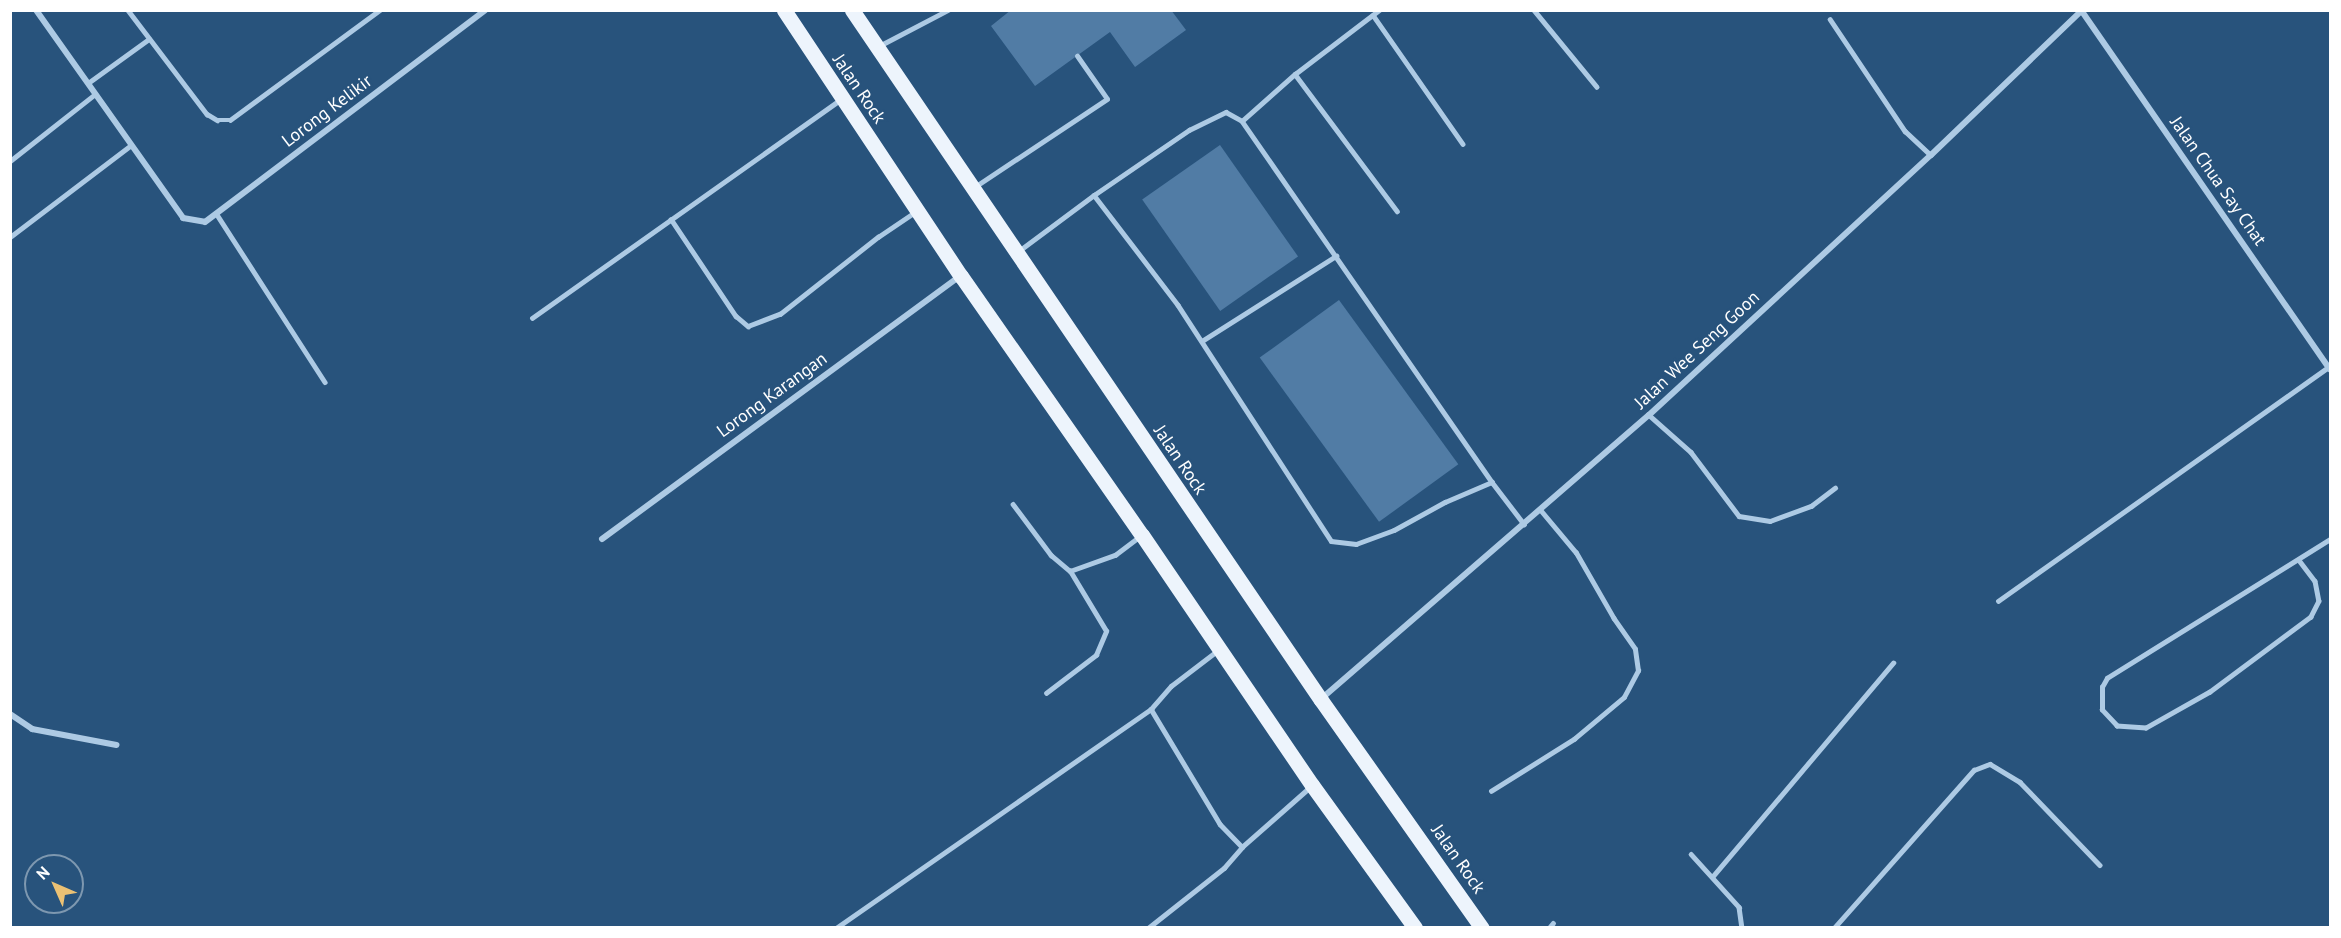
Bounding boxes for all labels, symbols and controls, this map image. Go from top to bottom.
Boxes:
street label: Jalan Rock [828,50,890,128]
street label: Lorong Kelikir [278,70,376,152]
street label: Jalan Chua Say Chat [2165,112,2271,250]
street label: Jalan Wee Seng Goon [1630,286,1764,414]
street label: Lorong Karangan [713,348,831,442]
street label: Jalan Rock [1149,421,1211,499]
street label: Jalan Rock [1426,820,1490,898]
north arrow [24,854,84,914]
text: N [32,862,53,883]

